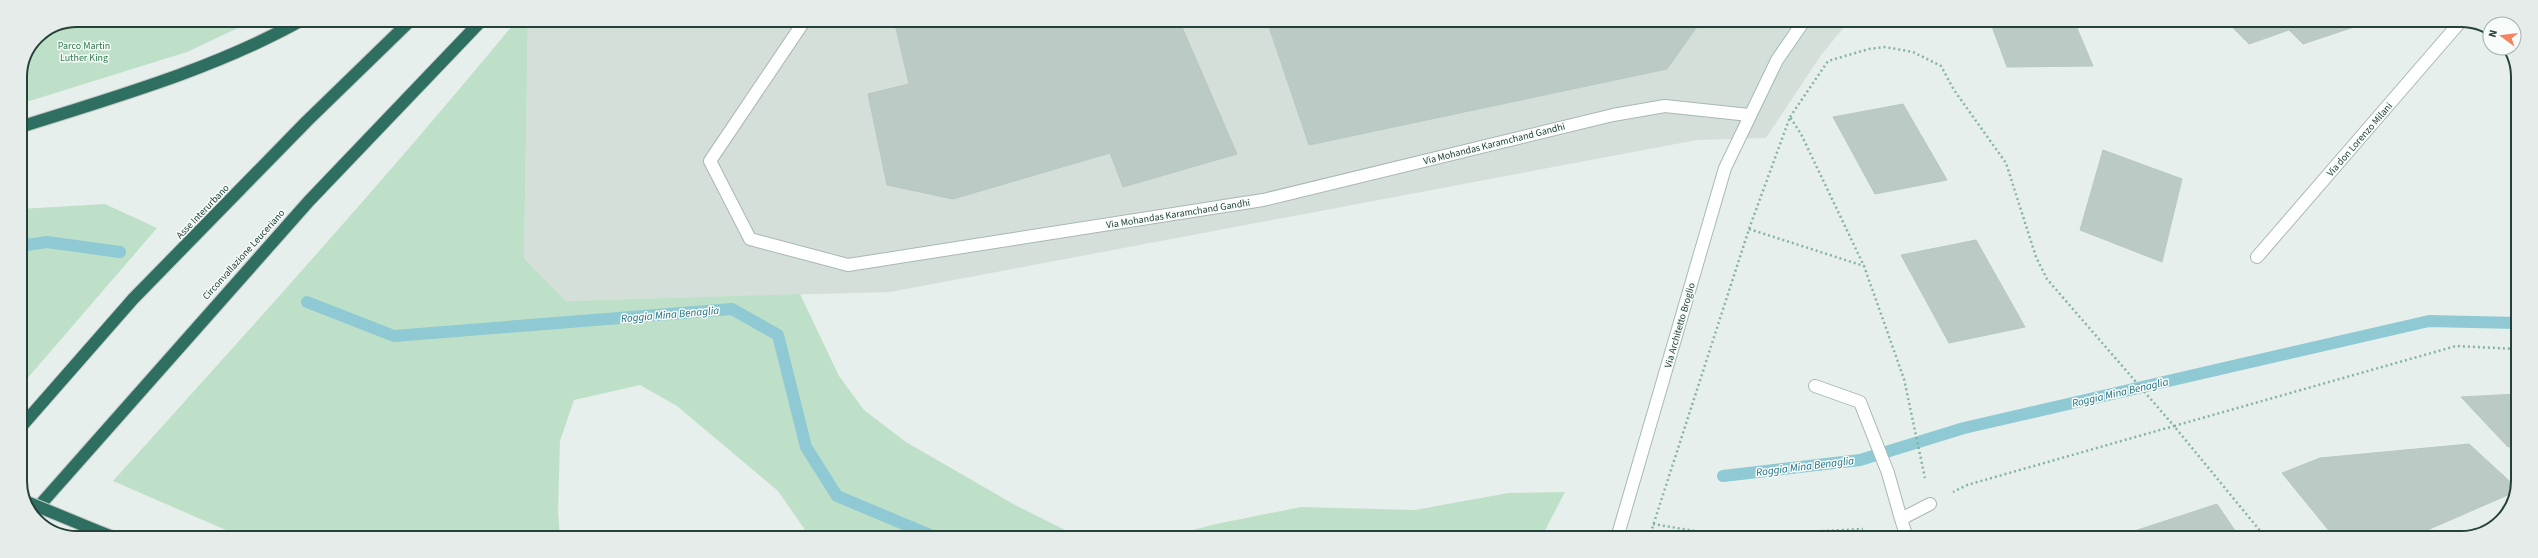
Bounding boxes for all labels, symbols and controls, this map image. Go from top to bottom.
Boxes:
north arrow [2482,16,2522,56]
text: N [2485,28,2501,39]
park label: Parco Martin Luther King [58,39,110,65]
street label: Via don Lorenzo Milani [2324,100,2396,180]
street label: Via Mohandas Karamchand Gandhi [1422,120,1567,168]
street label: Asse Interurbano [173,181,232,242]
street label: Via Mohandas Karamchand Gandhi [1105,196,1251,232]
street label: Circonvallazione Leuceriano [199,206,288,303]
street label: Via Architetto Broglio [1661,281,1699,370]
water label: Roggia Mina Benaglia [620,303,720,326]
water label: Roggia Mina Benaglia [2070,374,2170,411]
water label: Roggia Mina Benaglia [1755,453,1855,480]

